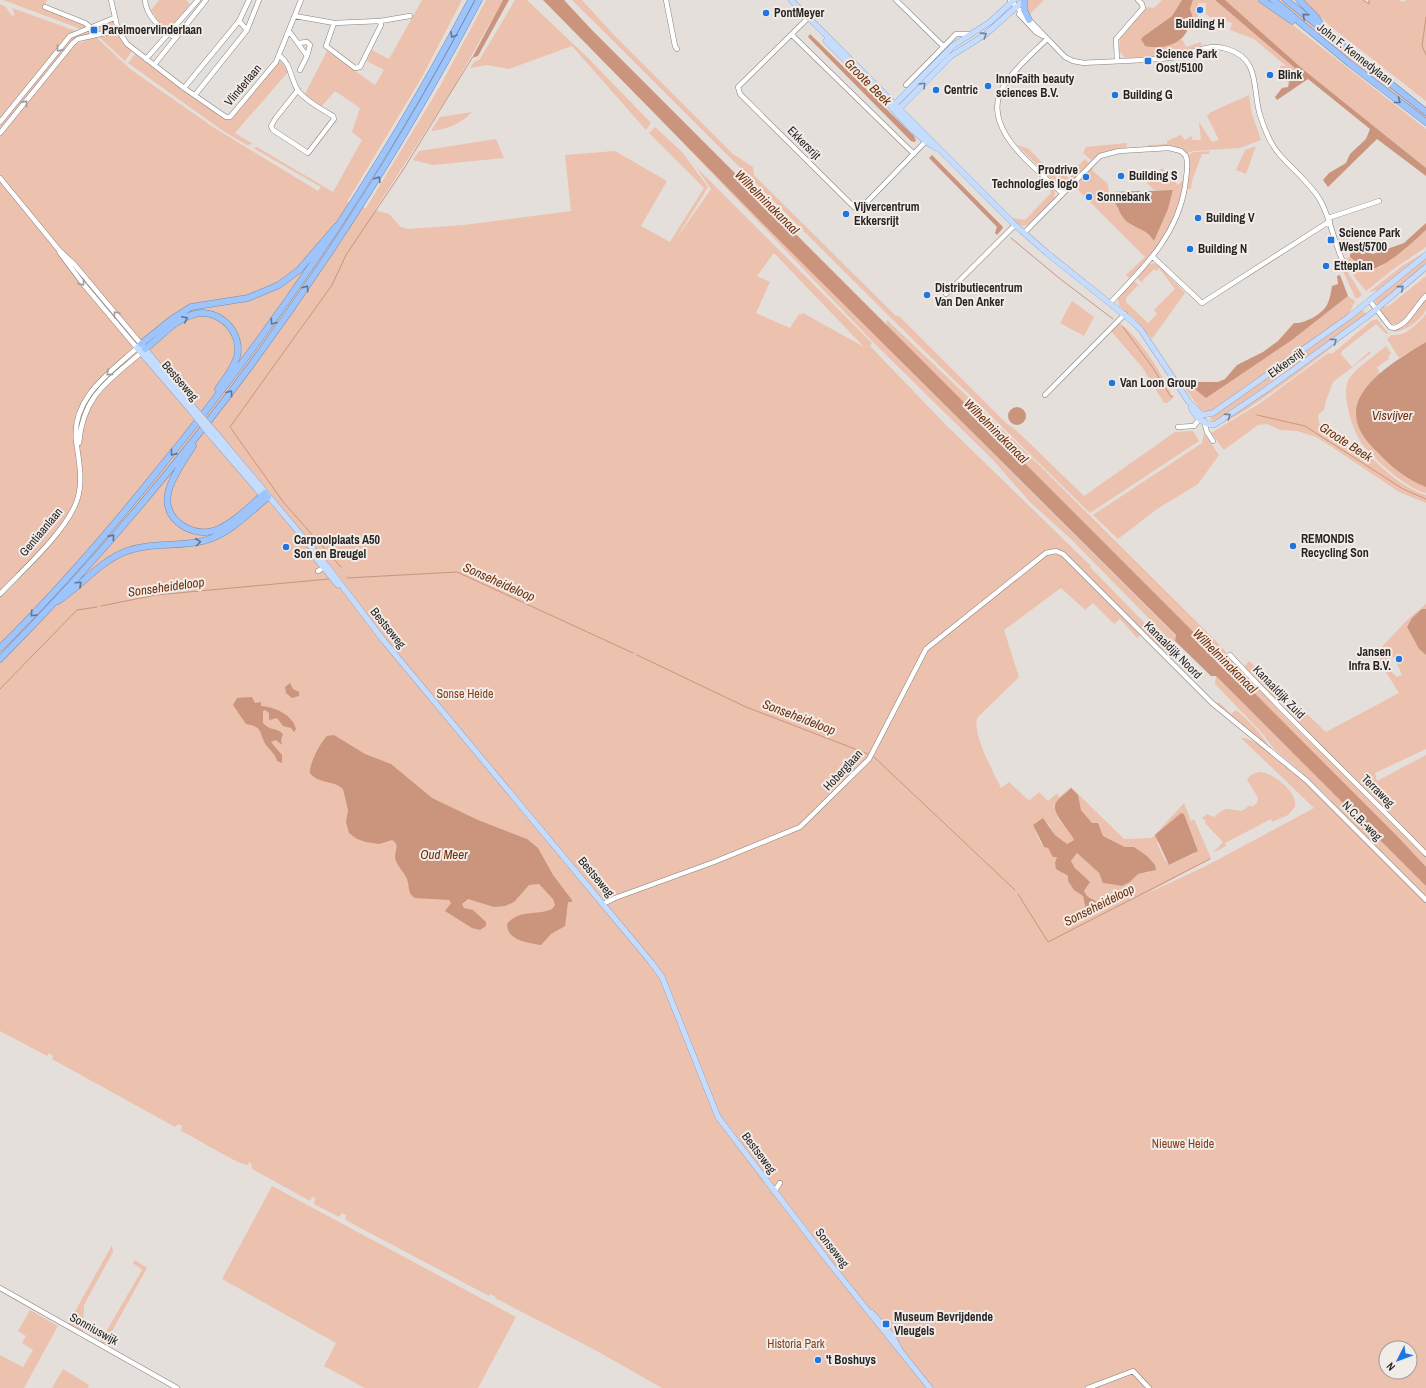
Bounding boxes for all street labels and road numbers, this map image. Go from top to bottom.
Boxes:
street label: John F. Kennedylaan [1314,19,1396,89]
street label: Vlinderlaan [221,61,265,109]
street label: Ekkersrijt [784,123,824,163]
street label: Ekkersrijt [1265,344,1307,382]
street label: Bestseweg [158,358,202,405]
street label: Gentiaanlaan [16,504,66,560]
street label: Bestseweg [367,604,410,652]
street label: Kanaaldijk Noord [1141,618,1205,682]
street label: Kanaaldijk Zuid [1249,662,1309,722]
street label: Hoberglaan [820,746,866,794]
street label: Terraweg [1358,771,1398,811]
street label: N.C.B.-weg [1339,798,1386,845]
street label: Bestseweg [574,853,618,901]
street label: Bestseweg [738,1129,780,1177]
street label: Sonseweg [812,1225,853,1271]
street label: Sonniuswijk [67,1309,121,1349]

